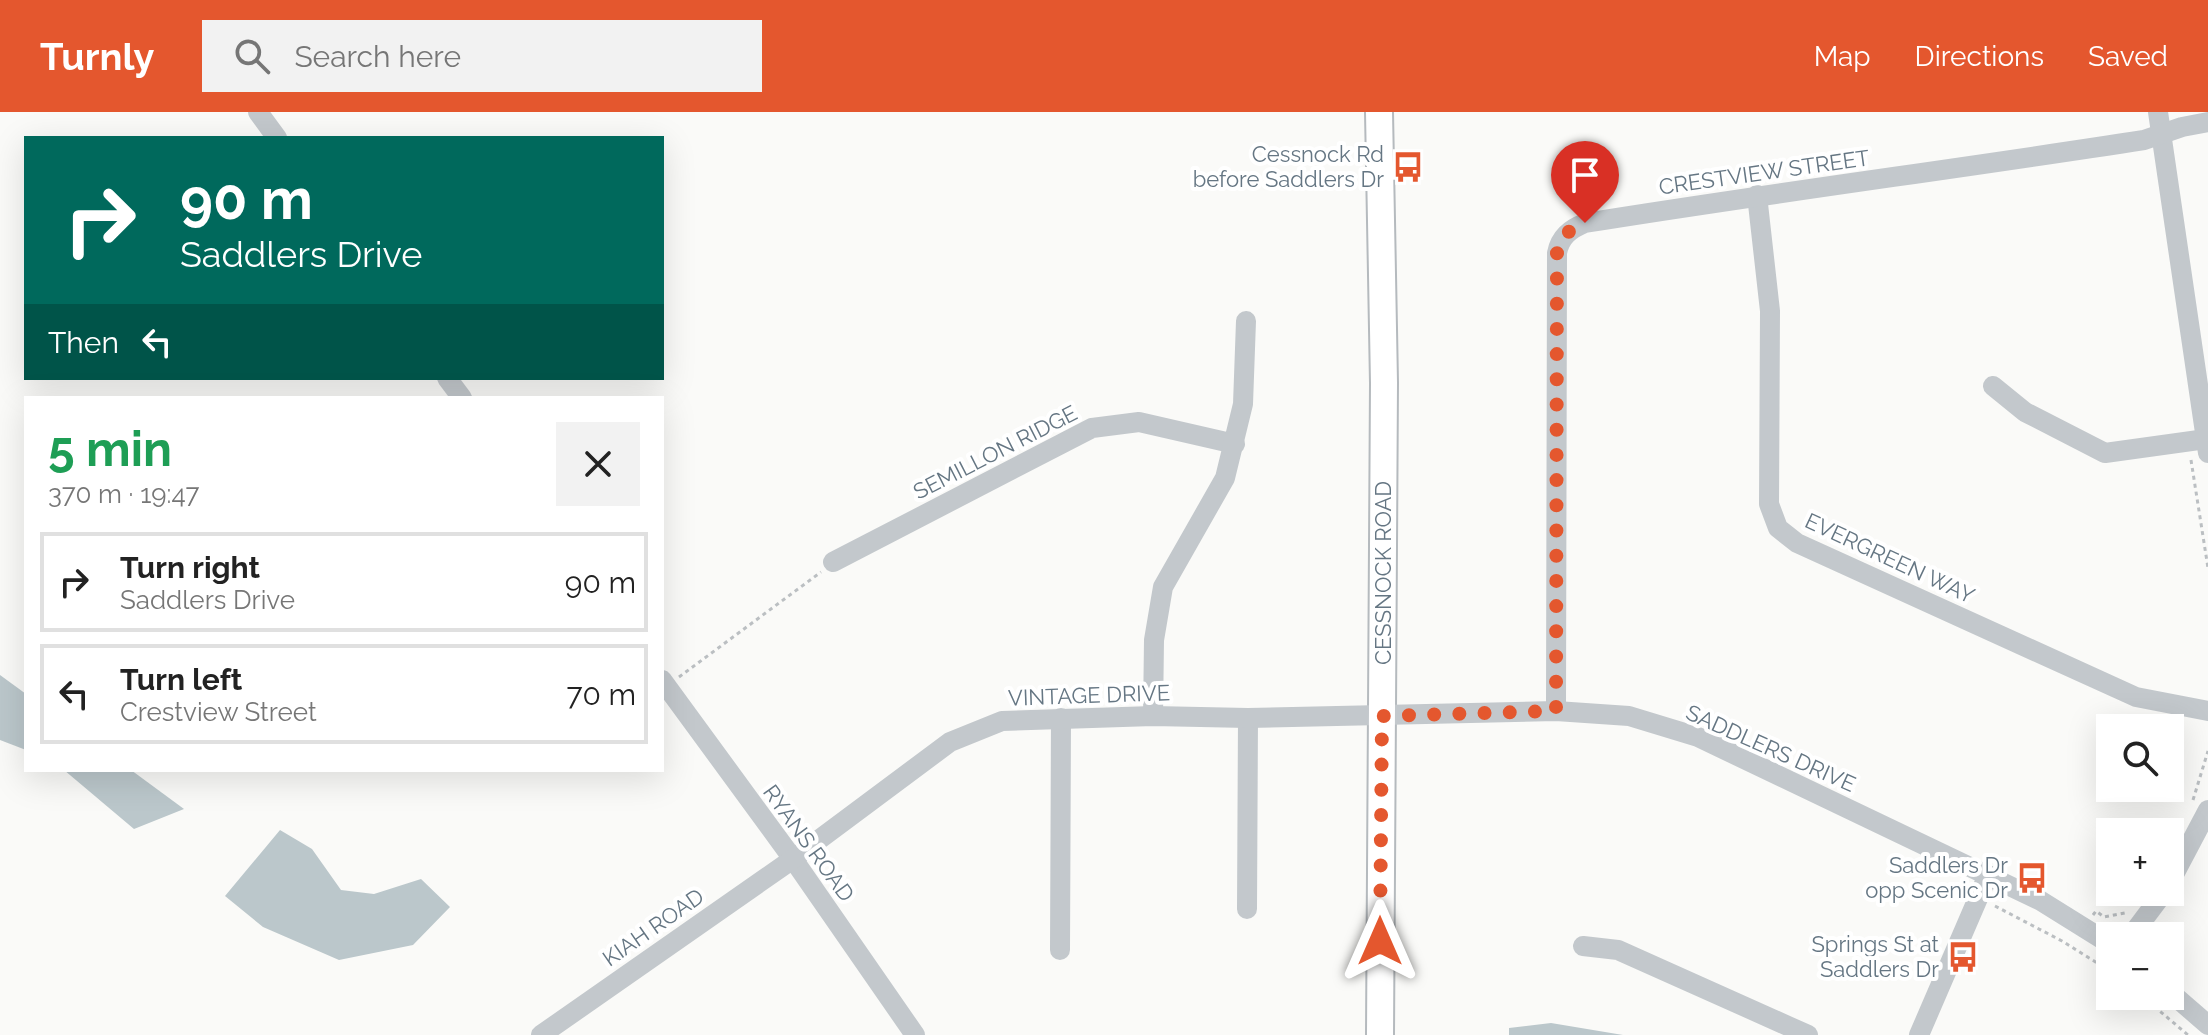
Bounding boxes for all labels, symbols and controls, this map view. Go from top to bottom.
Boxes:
search box [202,20,762,92]
text: Turnly [40,34,154,79]
icon: search [230,34,274,78]
text: Search here [294,39,461,74]
text: Map [1814,40,1871,73]
text: Directions [1915,40,2044,73]
text: Saved [2088,40,2168,73]
place label: Cessnock Rd before Saddlers Dr [1193,141,1384,192]
pin [1551,141,1619,223]
street label: CRESTVIEW STREET [1657,144,1872,200]
bus stop icon: Cessnock Rd before Saddlers Dr [1391,150,1425,184]
icon: arrive [1563,153,1607,197]
text: 90 m [180,166,313,232]
icon: right [48,168,152,272]
text: Saddlers Drive [180,233,422,275]
icon: left [135,320,179,364]
text: Then [48,325,119,360]
street label: SEMILLON RIDGE [909,399,1081,505]
text: 5 min [48,421,172,477]
button: close [556,422,640,506]
text: 370 m · 19:47 [48,479,199,509]
street label: CESSNOCK ROAD [1370,481,1396,665]
street label: EVERGREEN WAY [1801,507,1979,609]
text: Turn right [120,550,260,585]
icon: right [52,560,96,604]
text: 90 m [565,565,636,600]
text: Saddlers Drive [120,585,295,615]
text: Turn left [120,662,242,697]
icon: left [52,672,96,716]
text: 70 m [566,677,636,712]
street label: VINTAGE DRIVE [1007,679,1171,711]
text: Crestview Street [120,697,317,727]
street label: SADDLERS DRIVE [1682,699,1860,797]
map controls [2096,714,2184,1010]
button: search [2096,714,2184,802]
street label: RYANS ROAD [758,780,860,906]
button: + [2096,818,2184,906]
place label: Saddlers Dr opp Scenic Dr [1865,852,2008,903]
bus stop icon: Saddlers Dr opp Scenic Dr [2015,861,2049,895]
street label: KIAH ROAD [598,883,708,971]
position arrow [1338,899,1422,983]
button: − [2096,922,2184,1010]
place label: Springs St at Saddlers Dr [1811,931,1940,982]
bus stop icon: Springs St at Saddlers Dr [1946,940,1980,974]

